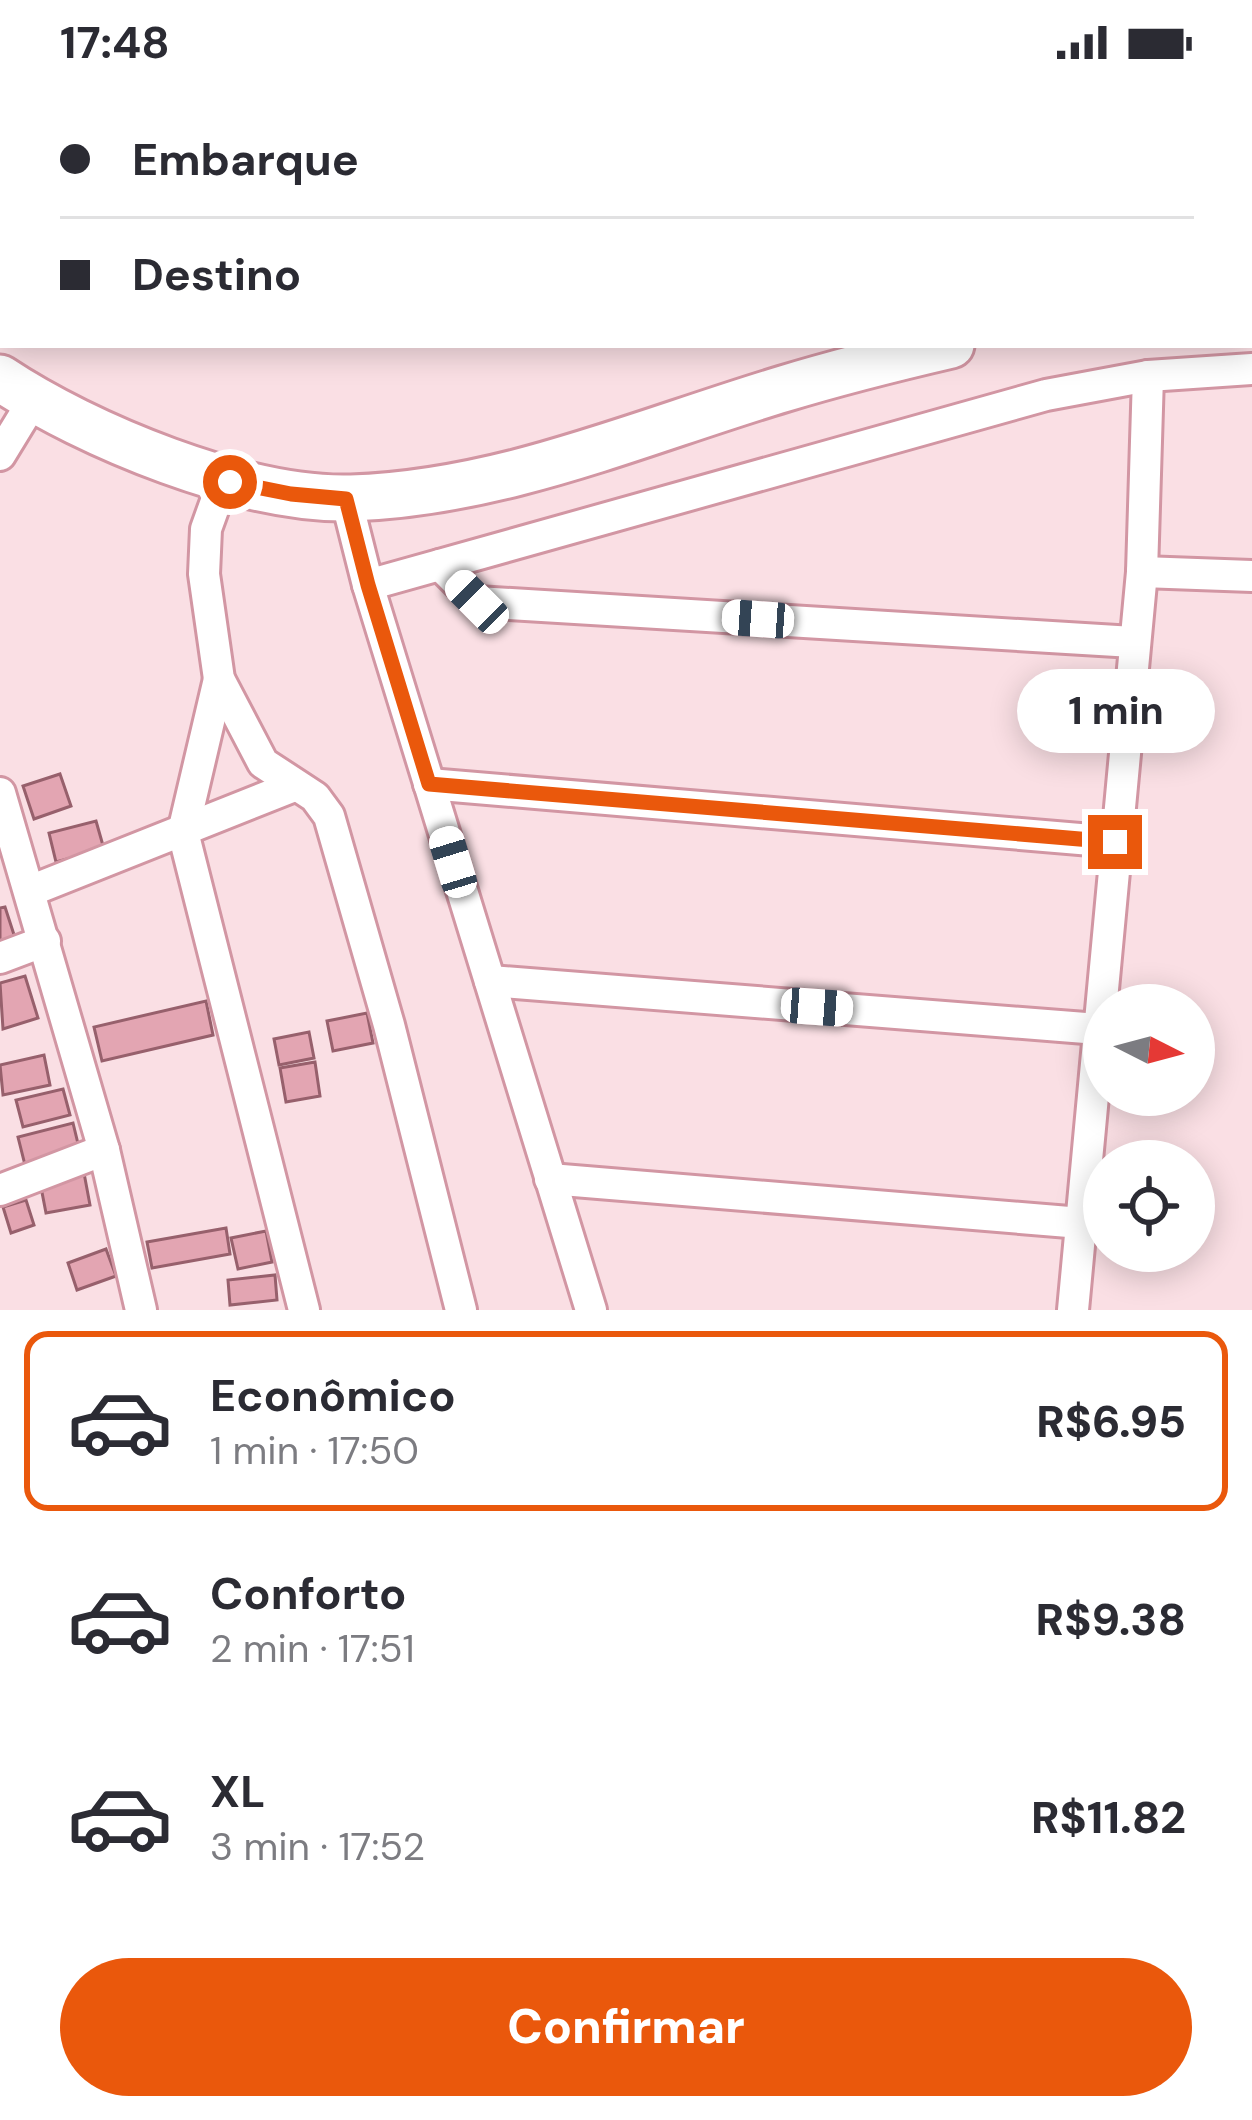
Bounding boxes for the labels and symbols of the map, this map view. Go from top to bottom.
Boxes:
route start [203,455,257,509]
car [439,564,515,640]
car [721,599,795,639]
callout: 1 min [1016,668,1214,752]
route end [1088,815,1142,869]
car [425,822,481,902]
north arrow [1083,984,1215,1116]
car [780,987,854,1027]

